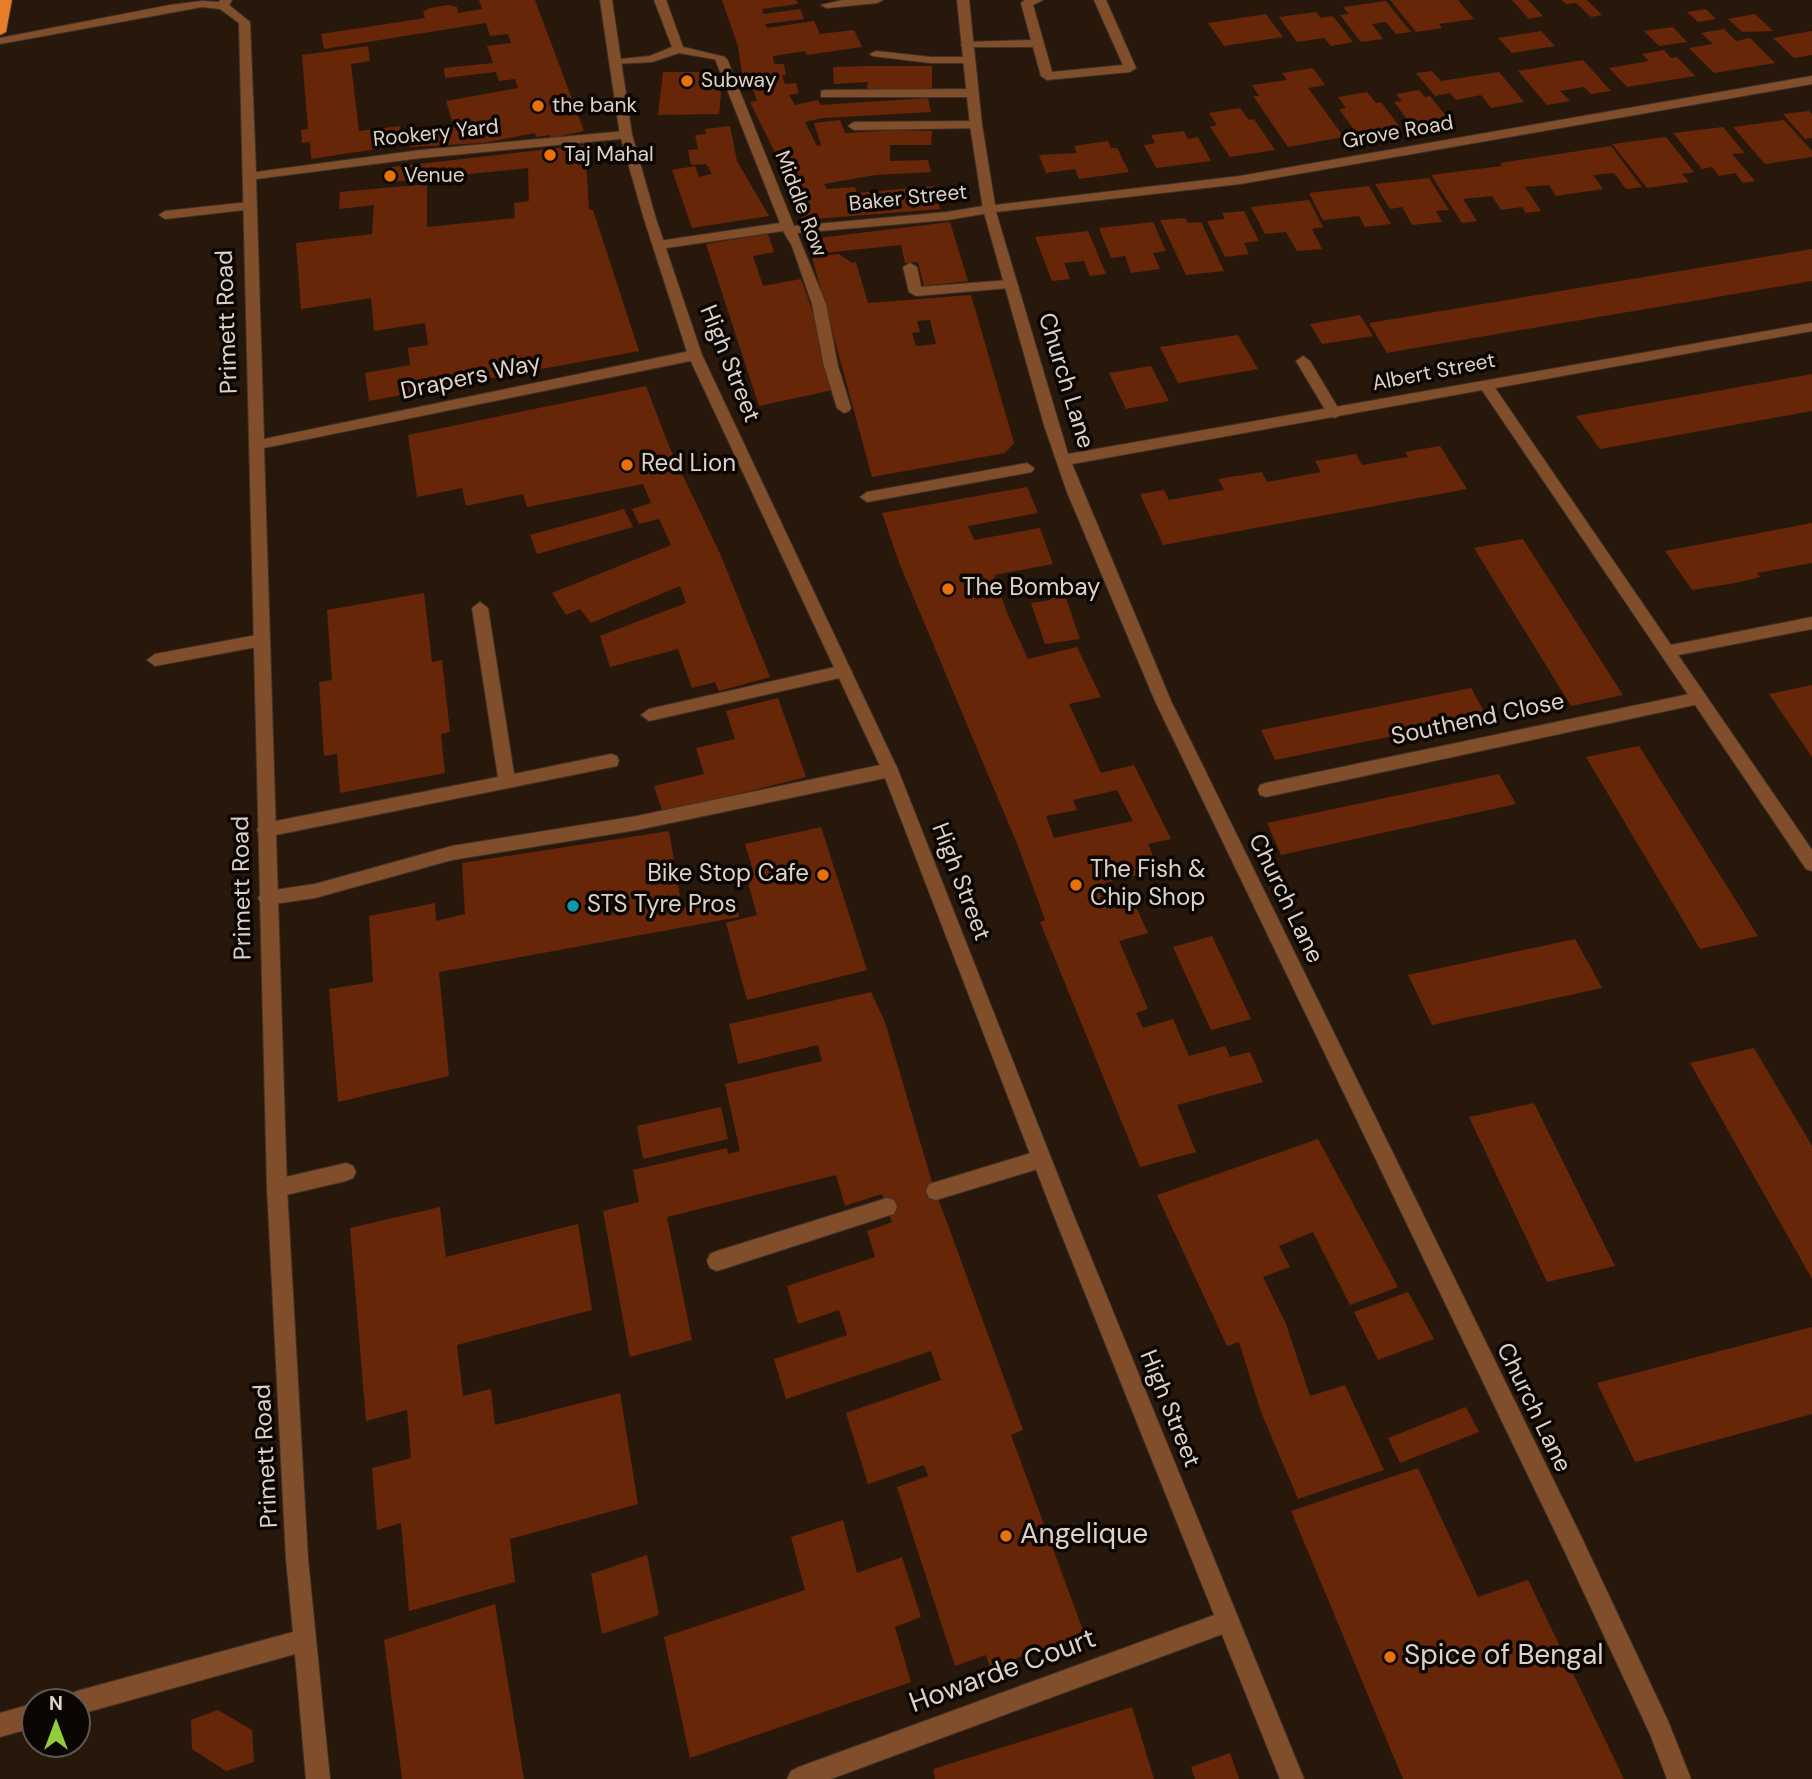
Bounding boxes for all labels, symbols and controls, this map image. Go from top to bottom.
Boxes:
place label: Subway [701,68,776,94]
marker: Subway [679,73,695,89]
place label: the bank [552,93,637,119]
marker: the bank [530,98,546,114]
street label: Grove Road [1341,111,1455,155]
street label: Rookery Yard [372,115,500,153]
place label: Taj Mahal [564,142,654,168]
marker: Taj Mahal [542,147,558,163]
street label: Middle Row [768,148,832,260]
place label: Venue [404,163,465,189]
marker: Venue [382,168,398,184]
street label: Baker Street [848,180,968,218]
street label: Primett Road [211,249,245,395]
street label: High Street [692,301,766,427]
street label: Church Lane [1031,310,1099,452]
street label: Drapers Way [398,349,544,407]
street label: Albert Street [1370,349,1498,397]
place label: Red Lion [641,451,736,479]
marker: Red Lion [619,457,635,473]
place label: The Bombay [962,575,1100,603]
marker: The Bombay [940,581,956,597]
street label: Southend Close [1389,688,1567,752]
street label: Primett Road [227,816,259,960]
street label: High Street [924,819,996,945]
street label: Church Lane [1241,830,1329,968]
place label: The Fish & Chip Shop [1090,857,1206,913]
place label: Bike Stop Cafe [647,861,809,889]
marker: Bike Stop Cafe [815,867,831,883]
marker: The Fish & Chip Shop [1068,877,1084,893]
place label: STS Tyre Pros [587,892,737,920]
marker: STS Tyre Pros [565,898,581,914]
street label: Church Lane [1489,1339,1577,1477]
street label: High Street [1132,1346,1206,1472]
street label: Primett Road [249,1383,285,1529]
place label: Angelique [1020,1519,1148,1553]
marker: Angelique [998,1528,1014,1544]
street label: Howarde Court [905,1623,1101,1721]
place label: Spice of Bengal [1404,1640,1603,1674]
marker: Spice of Bengal [1382,1649,1398,1665]
north arrow [21,1688,91,1758]
text: N [49,1691,63,1716]

